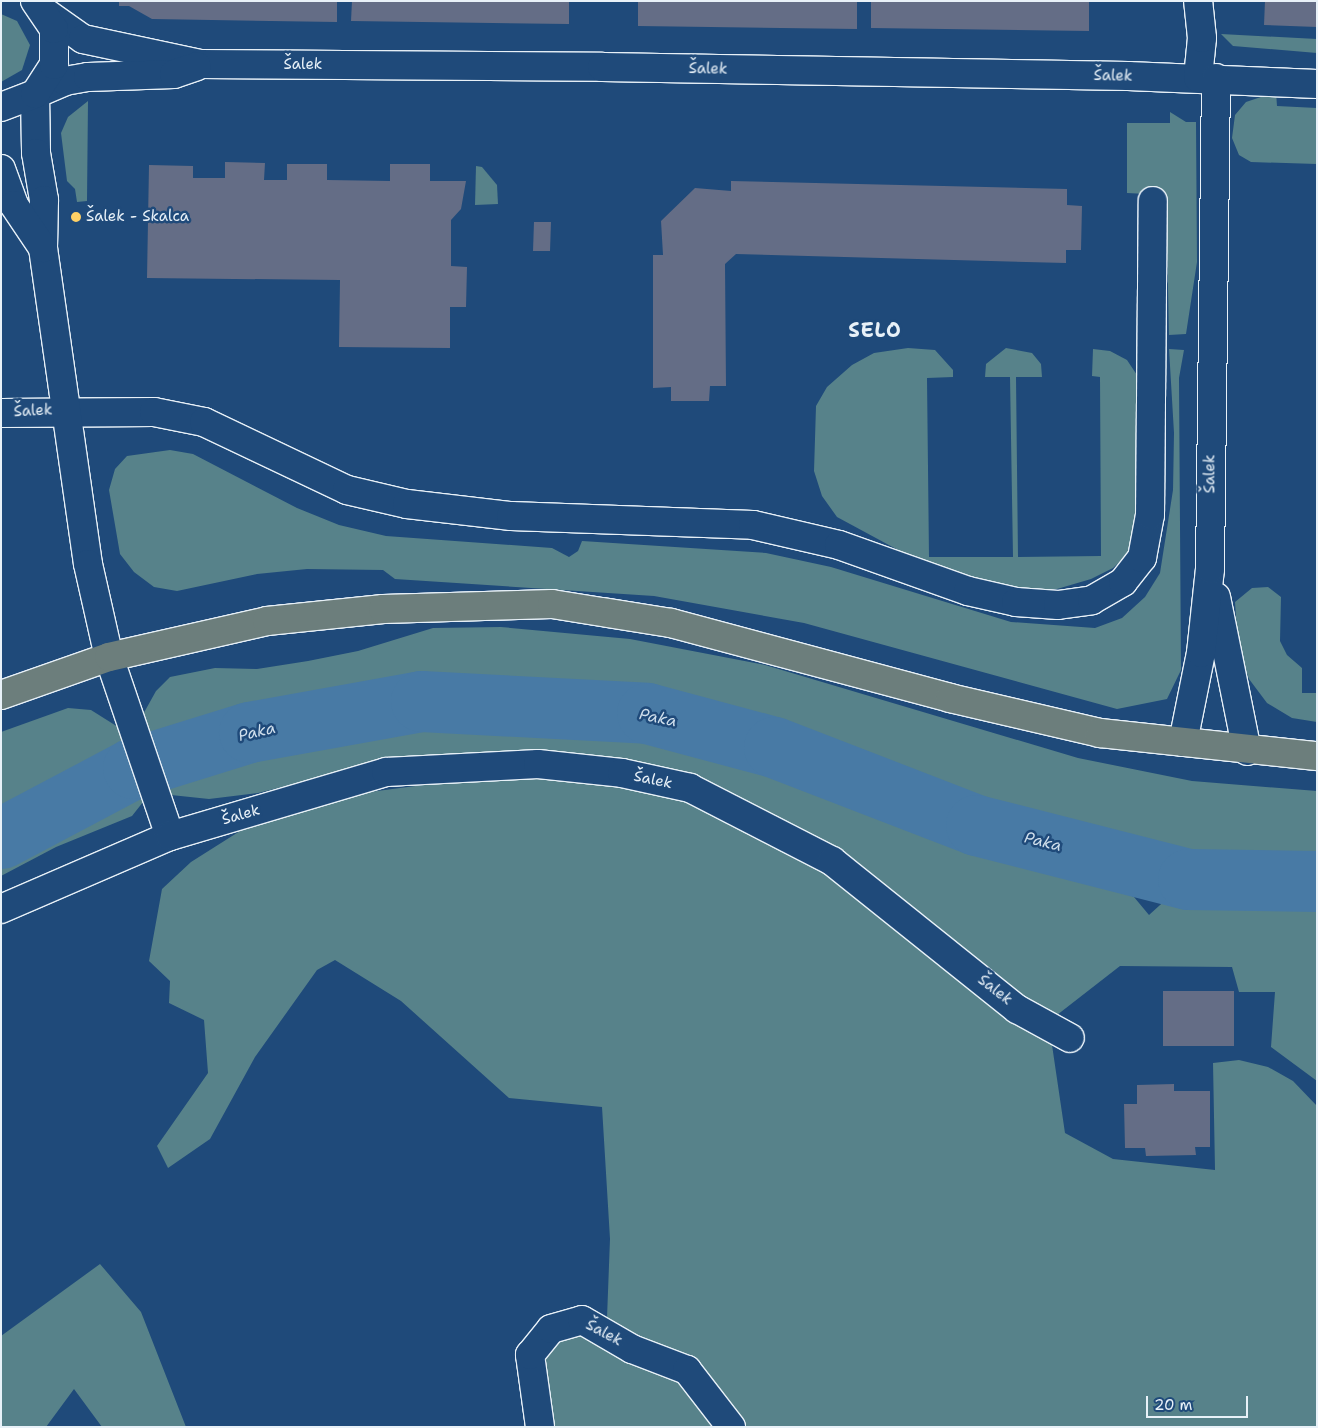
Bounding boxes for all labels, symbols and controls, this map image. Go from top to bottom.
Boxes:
street label: Šalek [284,56,322,74]
street label: Šalek [688,60,728,78]
street label: Šalek [1093,67,1133,85]
place label: Šalek - Skalca [86,208,189,226]
marker: Šalek - Skalca [70,211,82,223]
district label: SELO [848,318,902,342]
street label: Šalek [13,401,53,421]
street label: Šalek [1201,455,1219,493]
water label: Paka [638,705,678,731]
water label: Paka [236,718,278,746]
street label: Šalek [632,767,674,793]
street label: Šalek [220,801,262,829]
water label: Paka [1022,828,1064,856]
street label: Šalek [974,971,1016,1009]
street label: Šalek [583,1316,625,1350]
scale bar [1148,1386,1250,1418]
text: 20 m [1154,1395,1193,1415]

